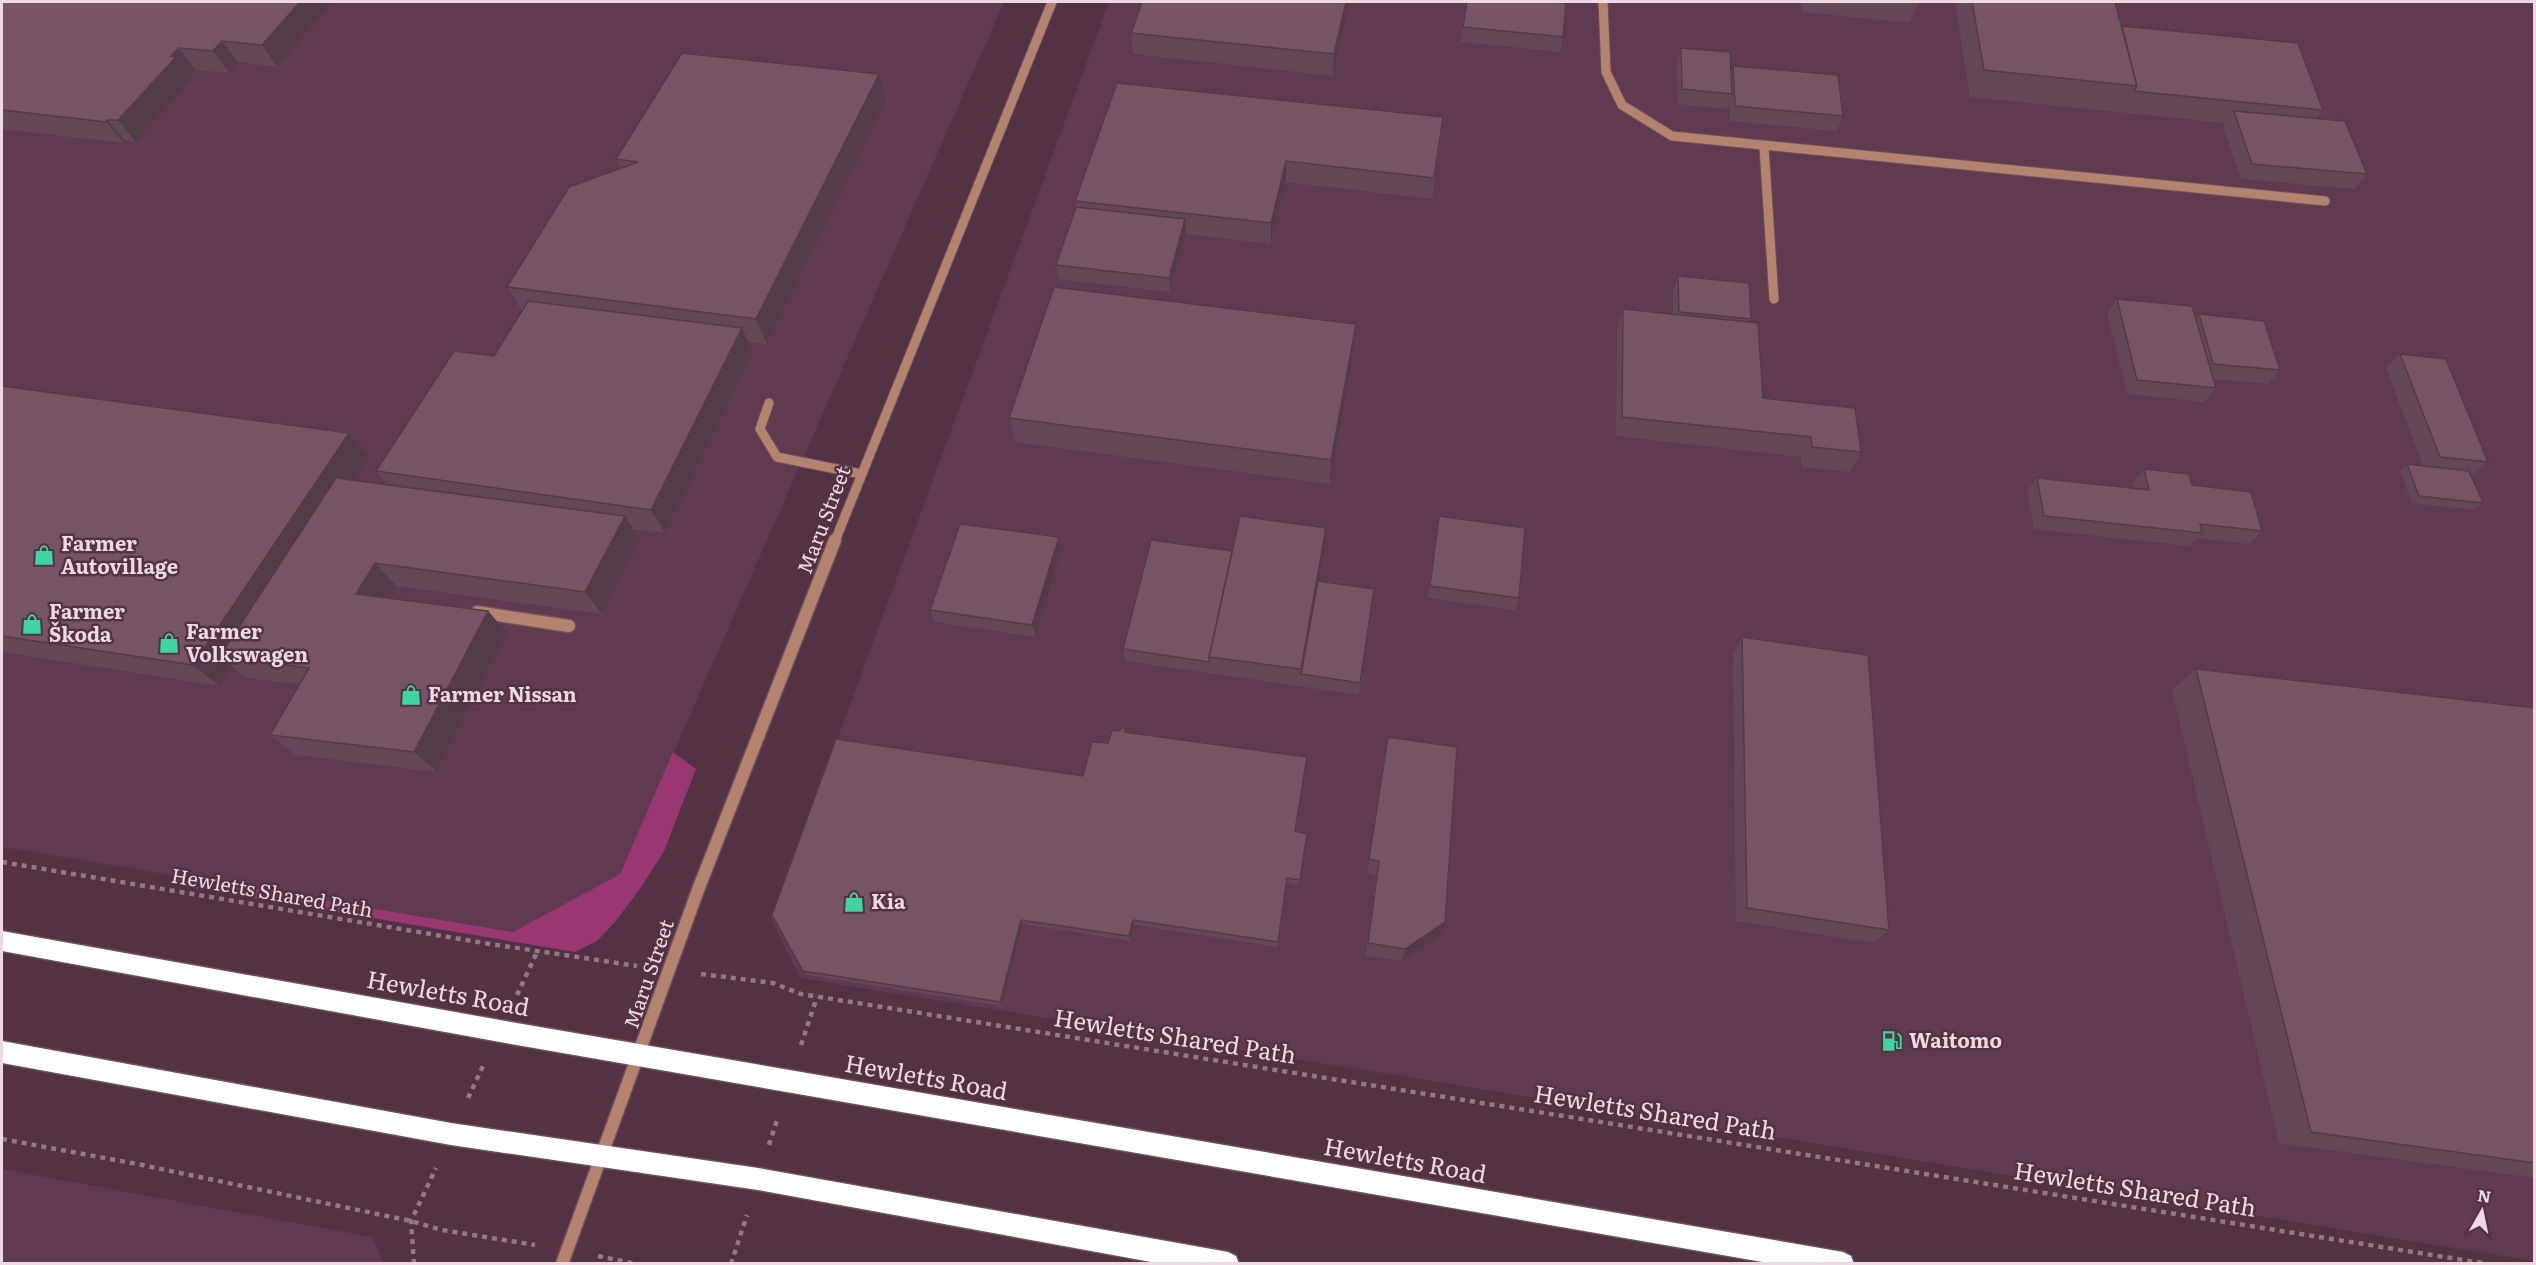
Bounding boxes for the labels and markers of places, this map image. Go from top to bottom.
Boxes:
place label: Farmer Autovillage [61,527,178,580]
shop icon: Farmer Autovillage [32,543,56,567]
place label: Farmer Škoda [49,595,125,648]
shop icon: Farmer Škoda [20,612,44,636]
place label: Farmer Volkswagen [186,615,308,668]
shop icon: Farmer Volkswagen [157,631,181,655]
place label: Farmer Nissan [428,678,577,708]
shop icon: Farmer Nissan [399,683,423,707]
place label: Kia [871,885,906,915]
shop icon: Kia [842,890,866,914]
place label: Waitomo [1909,1024,2002,1054]
fuel station icon: Waitomo [1880,1029,1904,1053]

